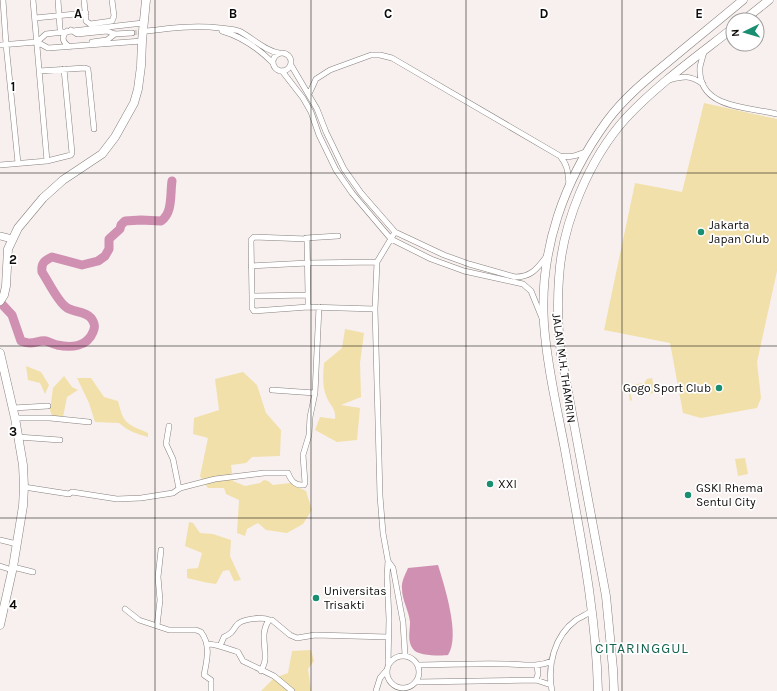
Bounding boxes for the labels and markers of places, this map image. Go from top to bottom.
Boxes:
place label: Jakarta Japan Club [709,218,769,246]
marker: Jakarta Japan Club [696,227,706,237]
place label: Gogo Sport Club [623,381,711,395]
marker: Gogo Sport Club [714,383,724,393]
place label: XXI [498,477,517,491]
marker: XXI [485,479,495,489]
place label: GSKI Rhema Sentul City [696,481,763,509]
marker: GSKI Rhema Sentul City [683,490,693,500]
place label: Universitas Trisakti [324,584,387,612]
marker: Universitas Trisakti [311,593,321,603]

